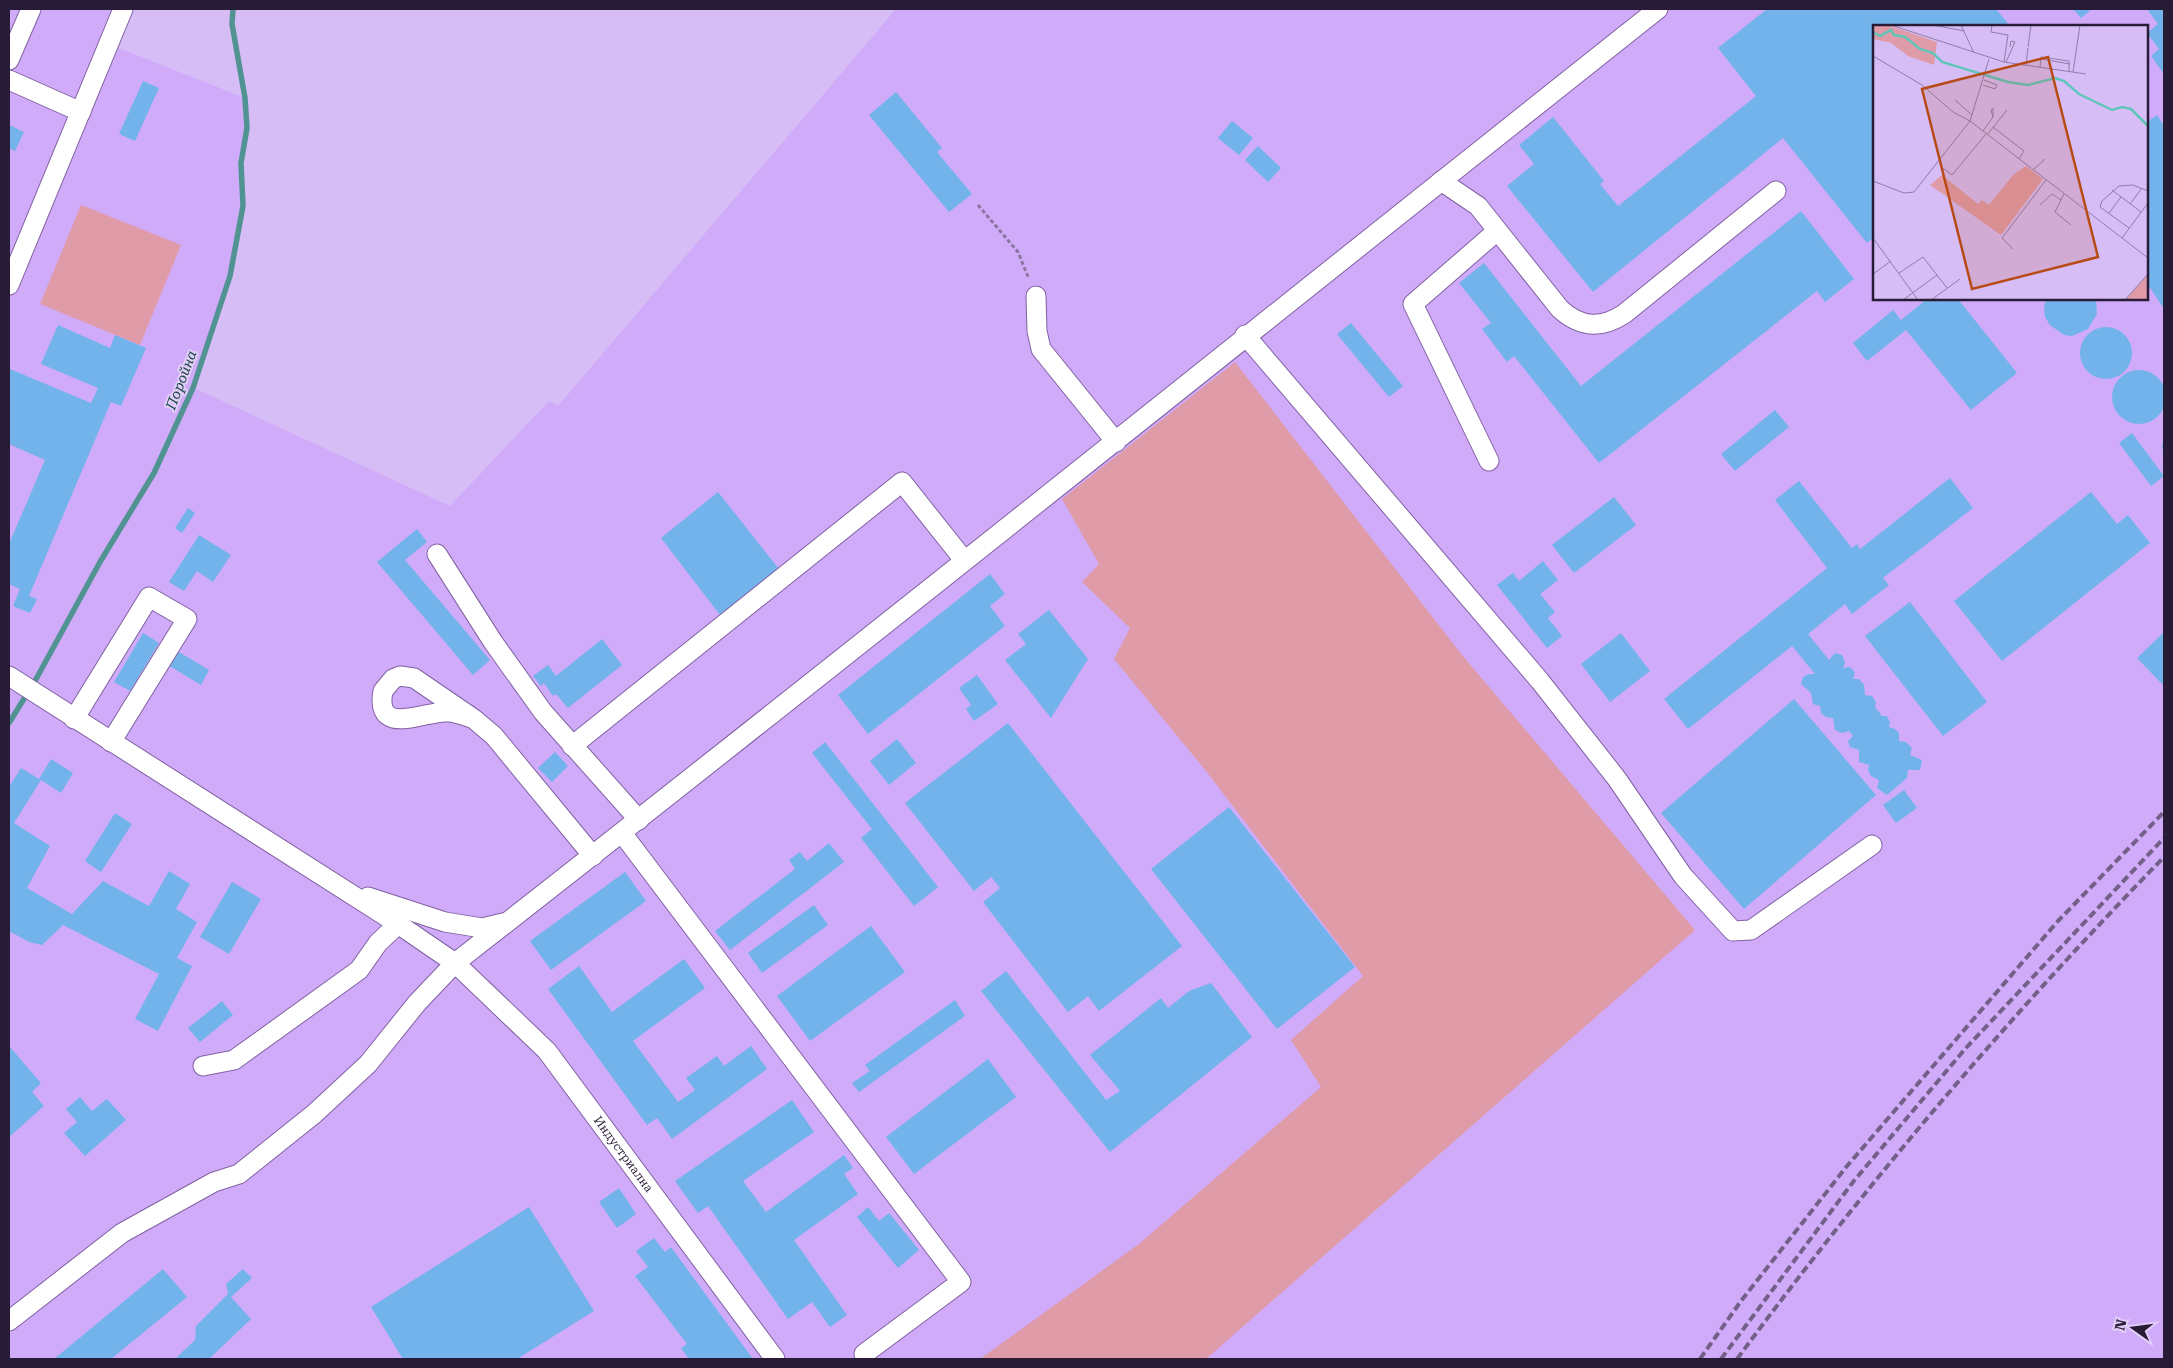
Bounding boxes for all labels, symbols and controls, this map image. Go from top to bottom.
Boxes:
inset map [1873,25,2148,300]
water label: Поройна [162,348,200,413]
street label: Индустриална [591,1114,656,1195]
north arrow [2108,1303,2158,1353]
text: N [2111,1317,2130,1332]

